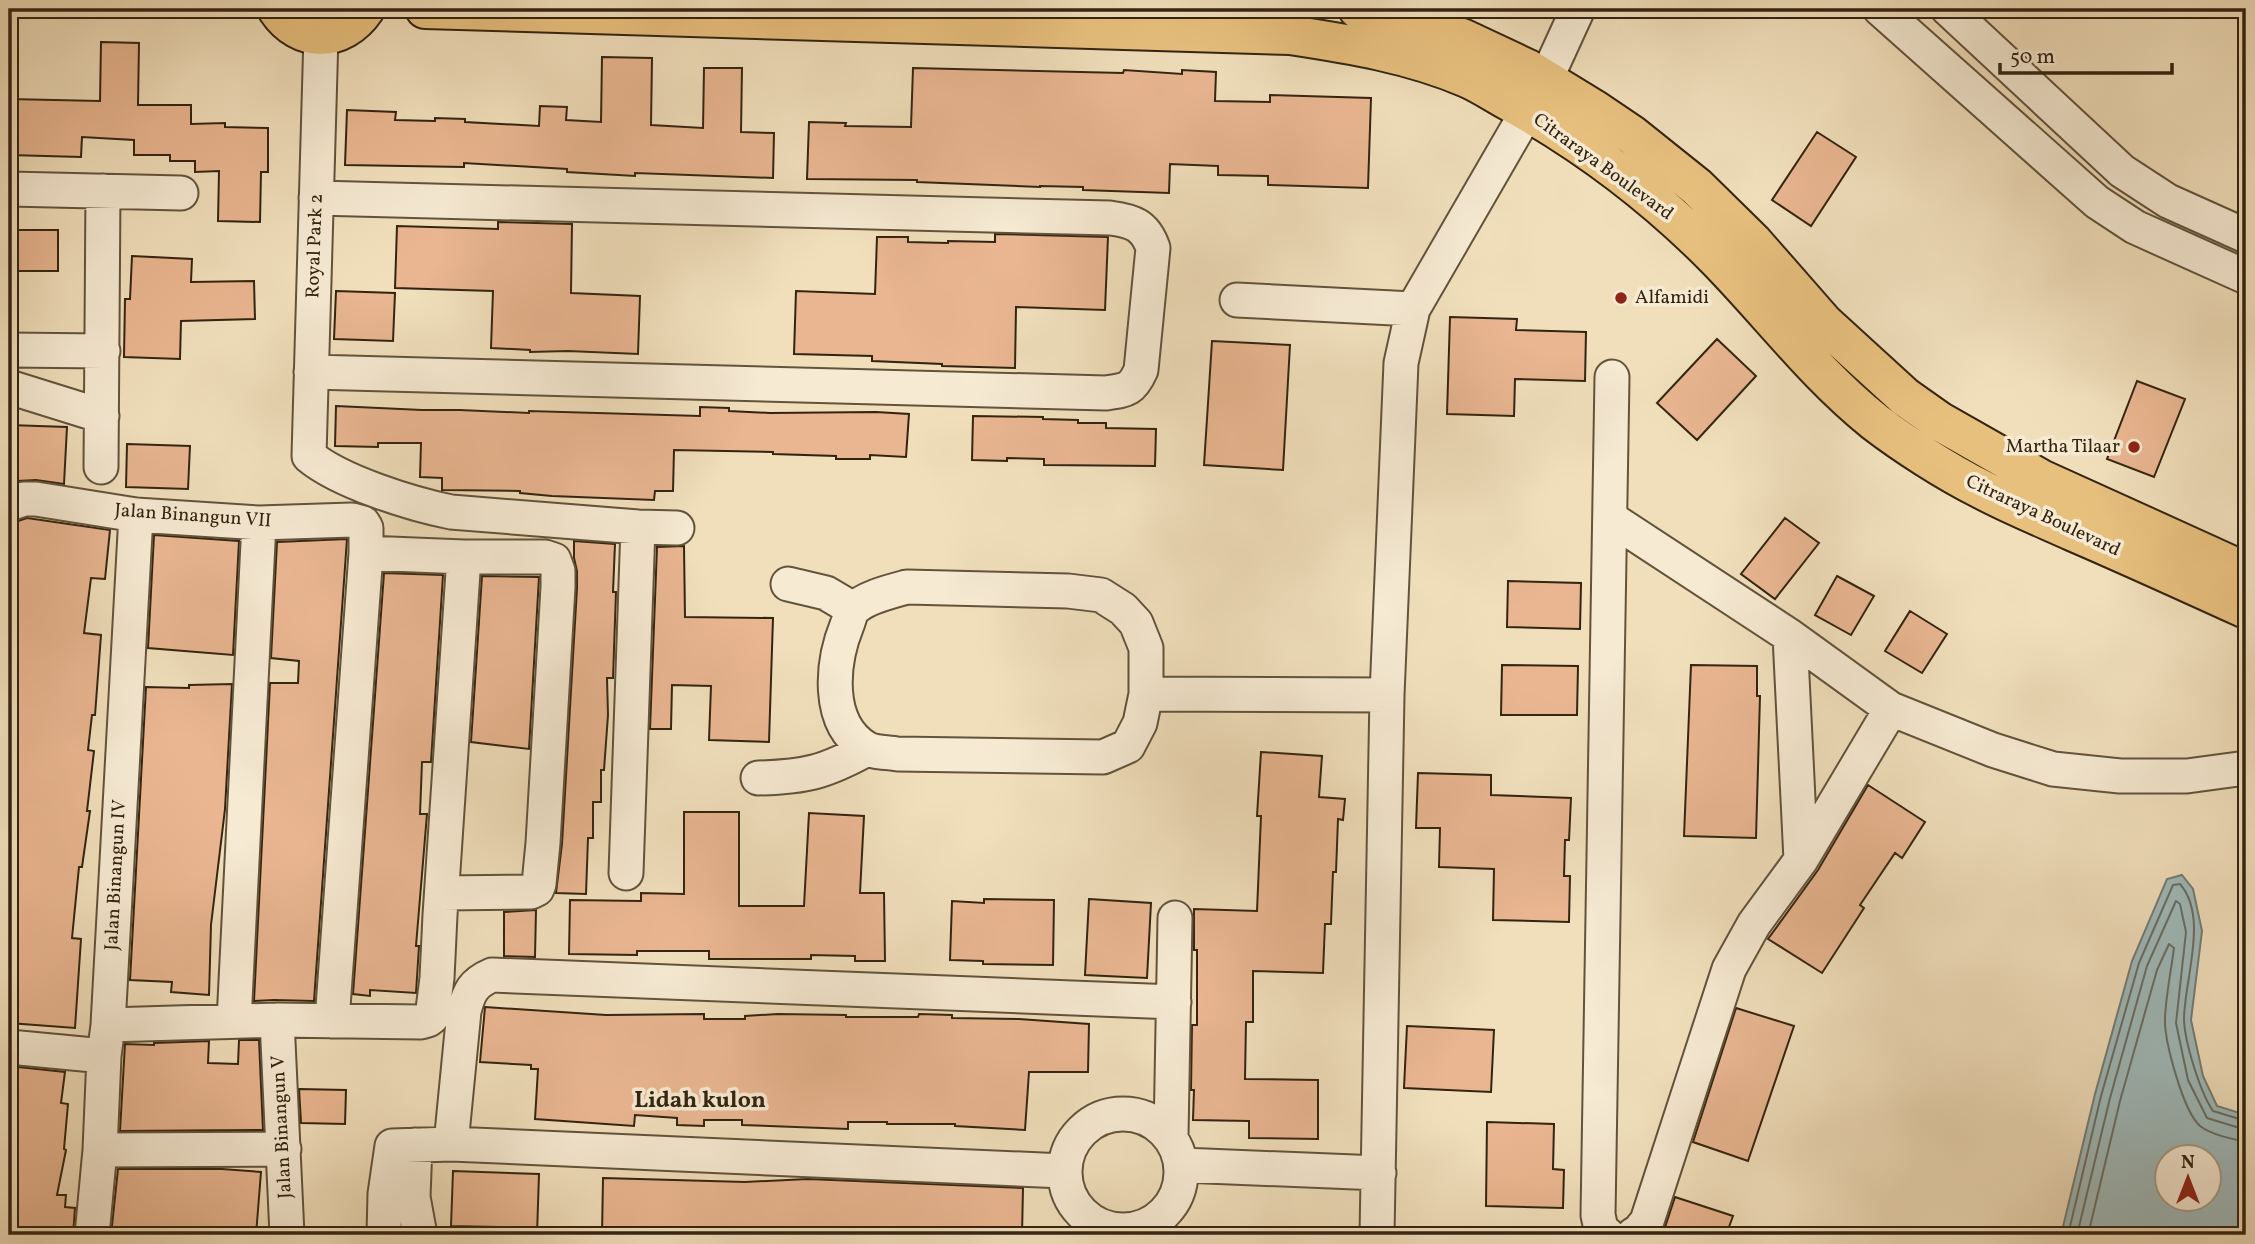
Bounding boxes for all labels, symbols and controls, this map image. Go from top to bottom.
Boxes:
scale bar [2000,32,2171,76]
text: 50 m [2010,43,2055,72]
street label: Citraraya Boulevard [1527,107,1679,227]
street label: Royal Park 2 [300,193,330,299]
place label: Alfamidi [1635,285,1709,311]
marker: Alfamidi [1613,290,1629,306]
place label: Martha Tilaar [2006,434,2120,460]
marker: Martha Tilaar [2126,439,2142,455]
street label: Citraraya Boulevard [1961,469,2125,563]
street label: Jalan Binangun VII [114,498,272,534]
street label: Jalan Binangun IV [99,799,133,951]
street label: Jalan Binangun V [265,1055,299,1199]
district label: Lidah kulon [634,1085,766,1117]
north arrow [2154,1142,2224,1212]
text: N [2181,1150,2195,1176]

